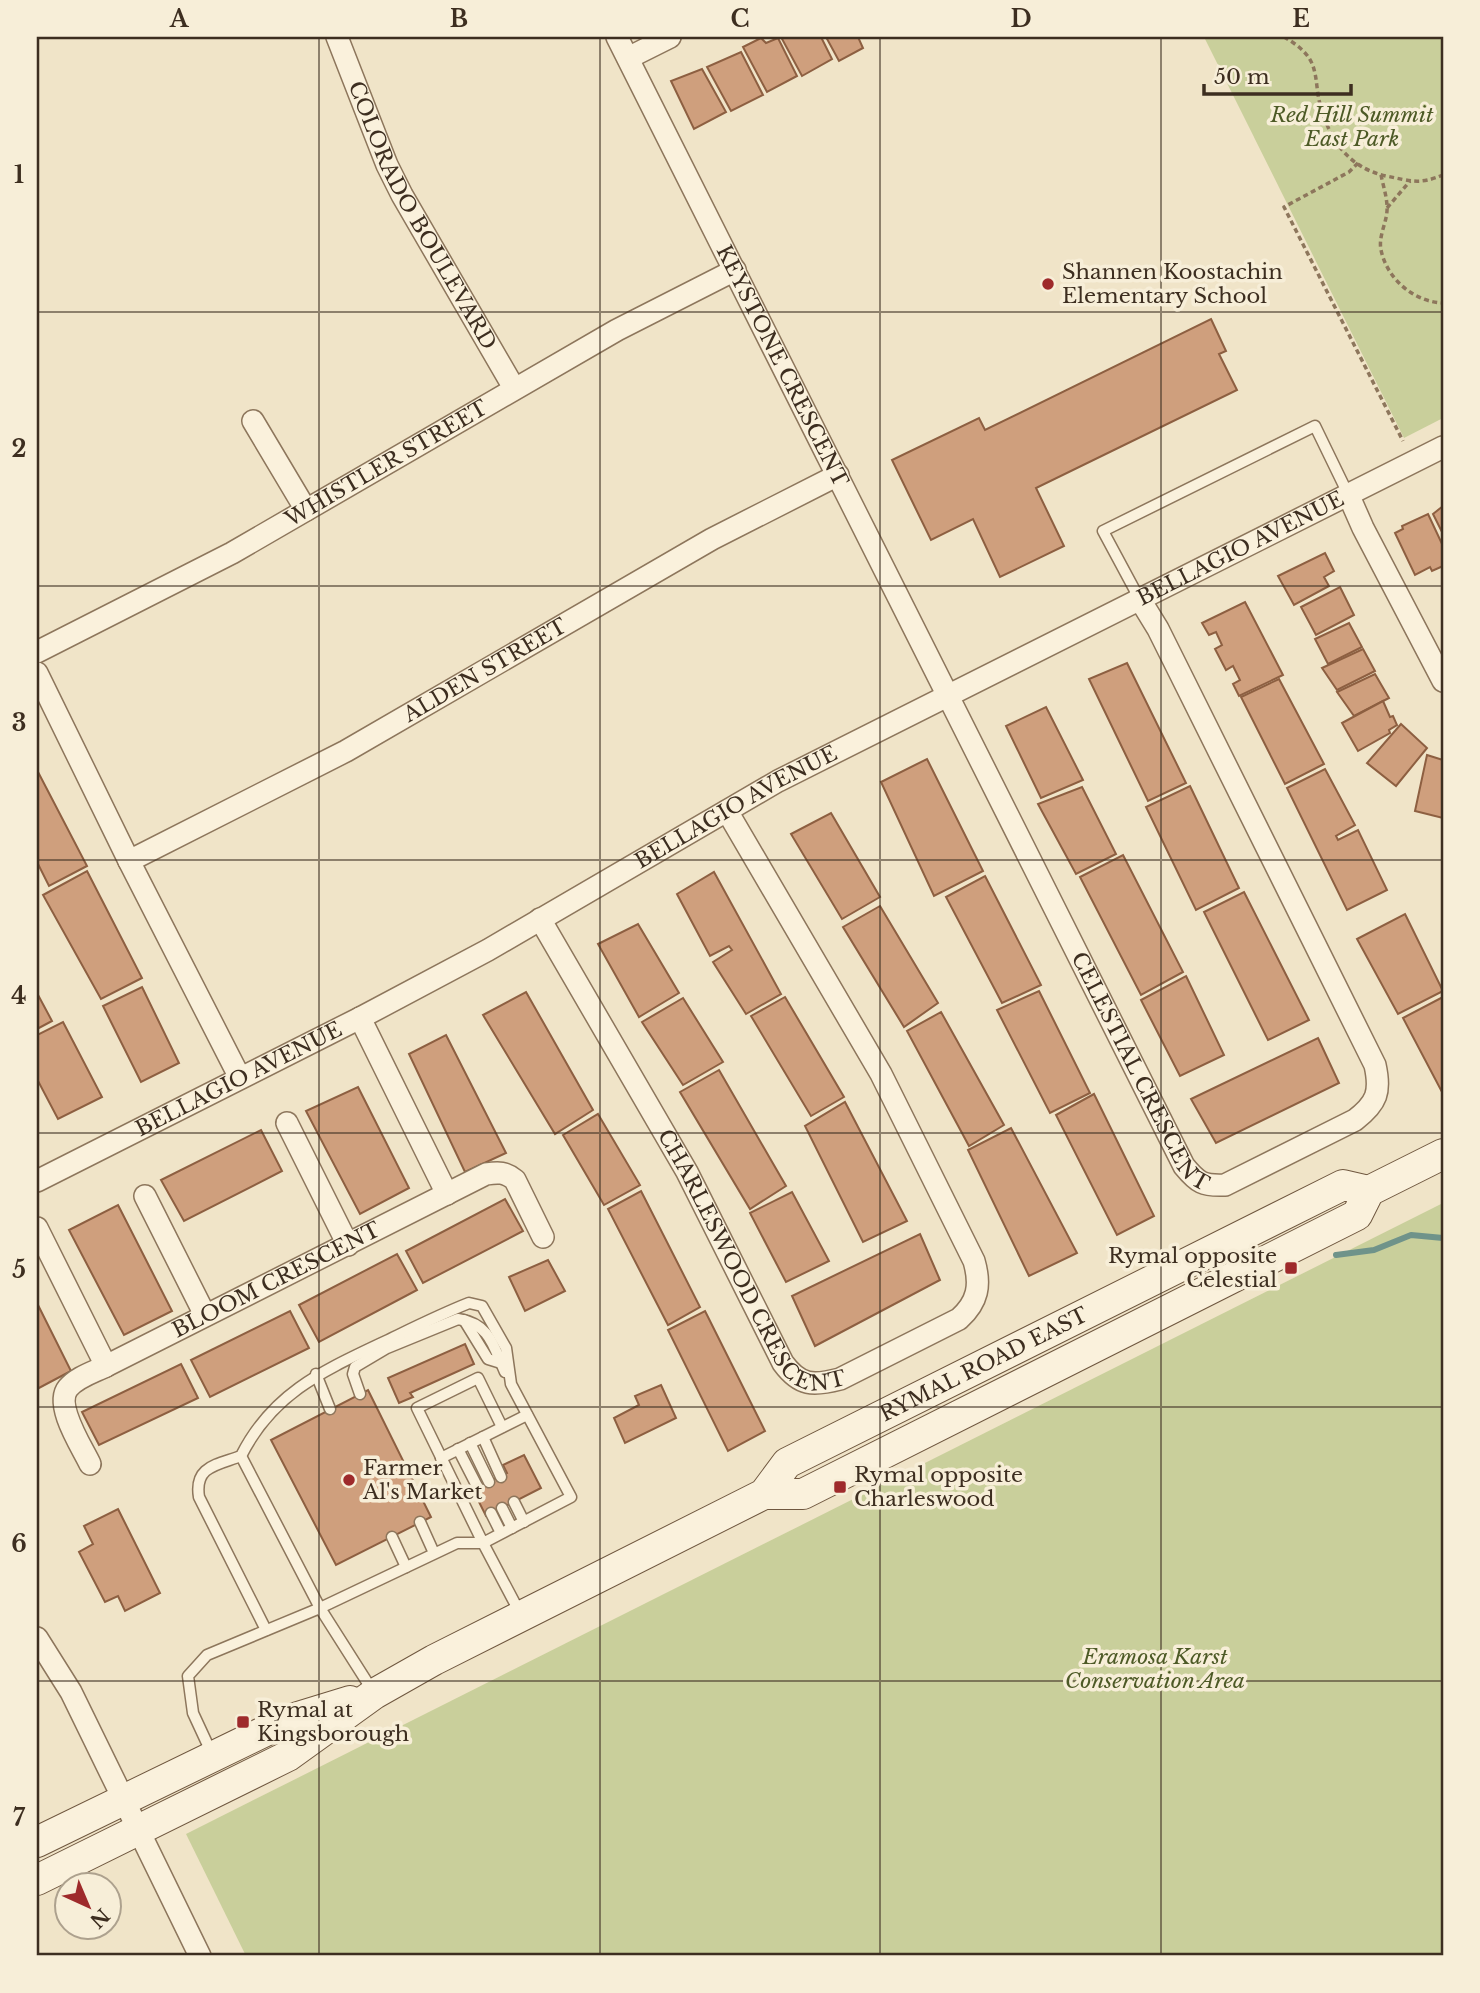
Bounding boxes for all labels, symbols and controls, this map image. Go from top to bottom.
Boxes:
text: A [169,5,190,33]
text: B [450,5,468,33]
text: C [731,5,749,33]
text: D [1010,5,1032,33]
text: E [1292,5,1310,33]
scale bar [1204,52,1350,96]
text: 50 m [1214,64,1270,90]
street label: COLORADO BOULEVARD [343,77,502,354]
park label: Red Hill Summit East Park [1269,102,1434,152]
text: 1 [14,161,24,189]
street label: KEYSTONE CRESCENT [711,241,854,491]
place label: Shannen Koostachin Elementary School [1062,259,1283,309]
marker: Shannen Koostachin Elementary School [1040,276,1056,292]
street label: WHISTLER STREET [279,395,492,533]
text: 2 [12,435,26,463]
street label: BELLAGIO AVENUE [1133,486,1348,611]
street label: ALDEN STREET [398,613,571,728]
text: 3 [12,709,26,737]
street label: BELLAGIO AVENUE [630,740,842,874]
street label: CELESTIAL CRESCENT [1066,948,1214,1197]
text: 4 [11,982,27,1010]
street label: BELLAGIO AVENUE [131,1016,346,1142]
street label: CHARLESWOOD CRESCENT [652,1125,849,1397]
street label: BLOOM CRESCENT [168,1217,385,1343]
place label: Rymal opposite Celestial [1108,1243,1277,1293]
text: 5 [12,1256,26,1284]
marker: Rymal opposite Celestial [1283,1260,1299,1276]
street label: RYMAL ROAD EAST [876,1302,1092,1427]
place label: Farmer Al's Market [362,1455,483,1505]
place label: Rymal opposite Charleswood [854,1462,1023,1512]
marker: Farmer Al's Market [341,1472,357,1488]
marker: Rymal opposite Charleswood [832,1479,848,1495]
text: 6 [11,1530,27,1558]
park label: Eramosa Karst Conservation Area [1065,1644,1245,1694]
place label: Rymal at Kingsborough [257,1697,409,1747]
marker: Rymal at Kingsborough [235,1714,251,1730]
text: 7 [13,1804,26,1832]
north arrow [52,1870,122,1940]
text: N [85,1903,114,1932]

